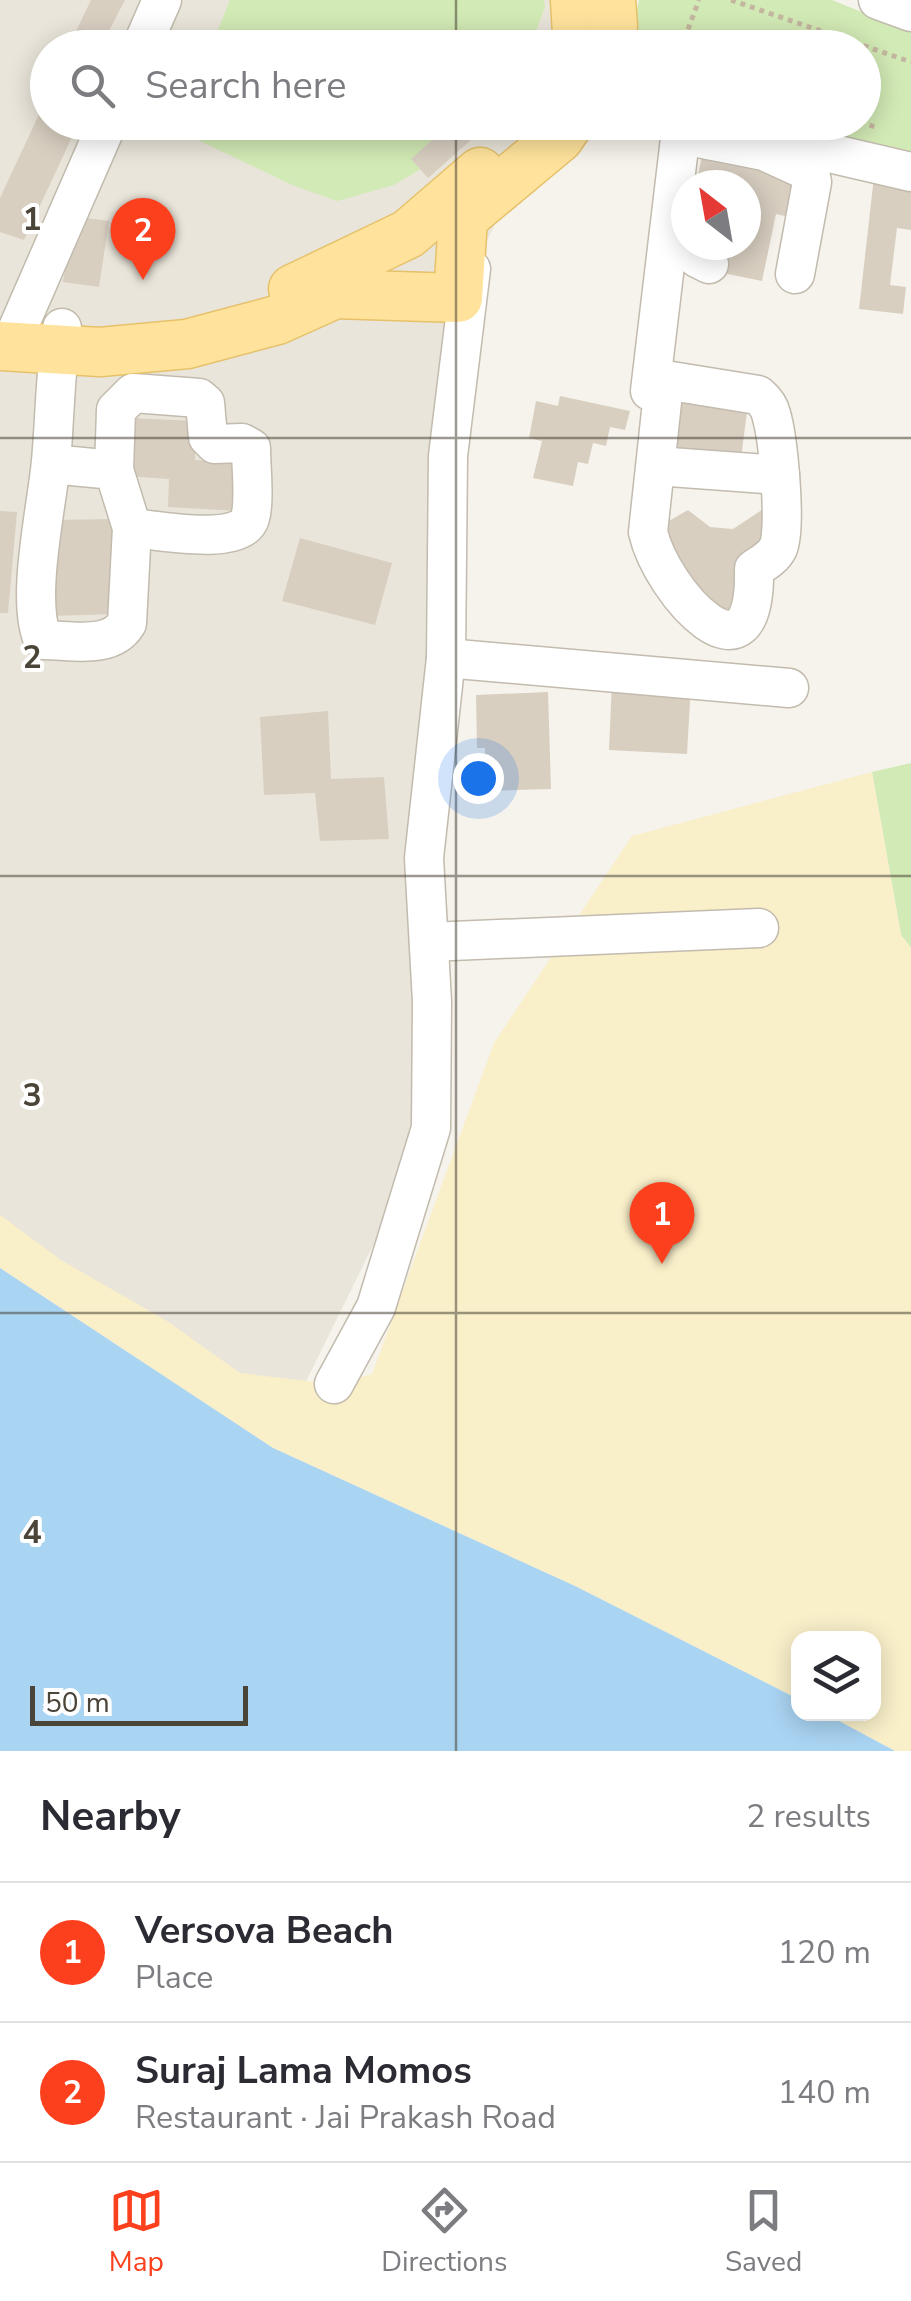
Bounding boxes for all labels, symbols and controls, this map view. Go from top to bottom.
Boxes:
search box [30,30,881,140]
icon: search [65,58,120,113]
text: Search here [145,60,346,111]
north arrow [671,170,761,260]
text: 1 [22,198,42,241]
pin: 2 [110,198,176,280]
text: 2 [22,636,42,679]
your location [453,753,504,804]
text: 3 [22,1074,42,1117]
pin: 1 [630,1182,694,1264]
text: 4 [22,1511,42,1554]
map controls [791,1631,881,1721]
button: layers [791,1631,881,1721]
scale bar [30,1681,248,1726]
text: 50 m [45,1684,110,1722]
text: Nearby [40,1788,181,1845]
text: 2 results [746,1795,871,1838]
text: Versova Beach [135,1905,393,1956]
text: 1 [63,1931,82,1974]
text: 120 m [778,1931,871,1974]
text: Place [135,1956,213,1999]
text: Suraj Lama Momos [135,2045,472,2096]
text: 2 [63,2071,82,2114]
text: 140 m [778,2071,871,2114]
text: Restaurant · Jai Prakash Road [135,2096,556,2139]
tab: Map [109,2183,164,2281]
tab: Directions [381,2183,507,2281]
tab: Saved [725,2183,802,2281]

